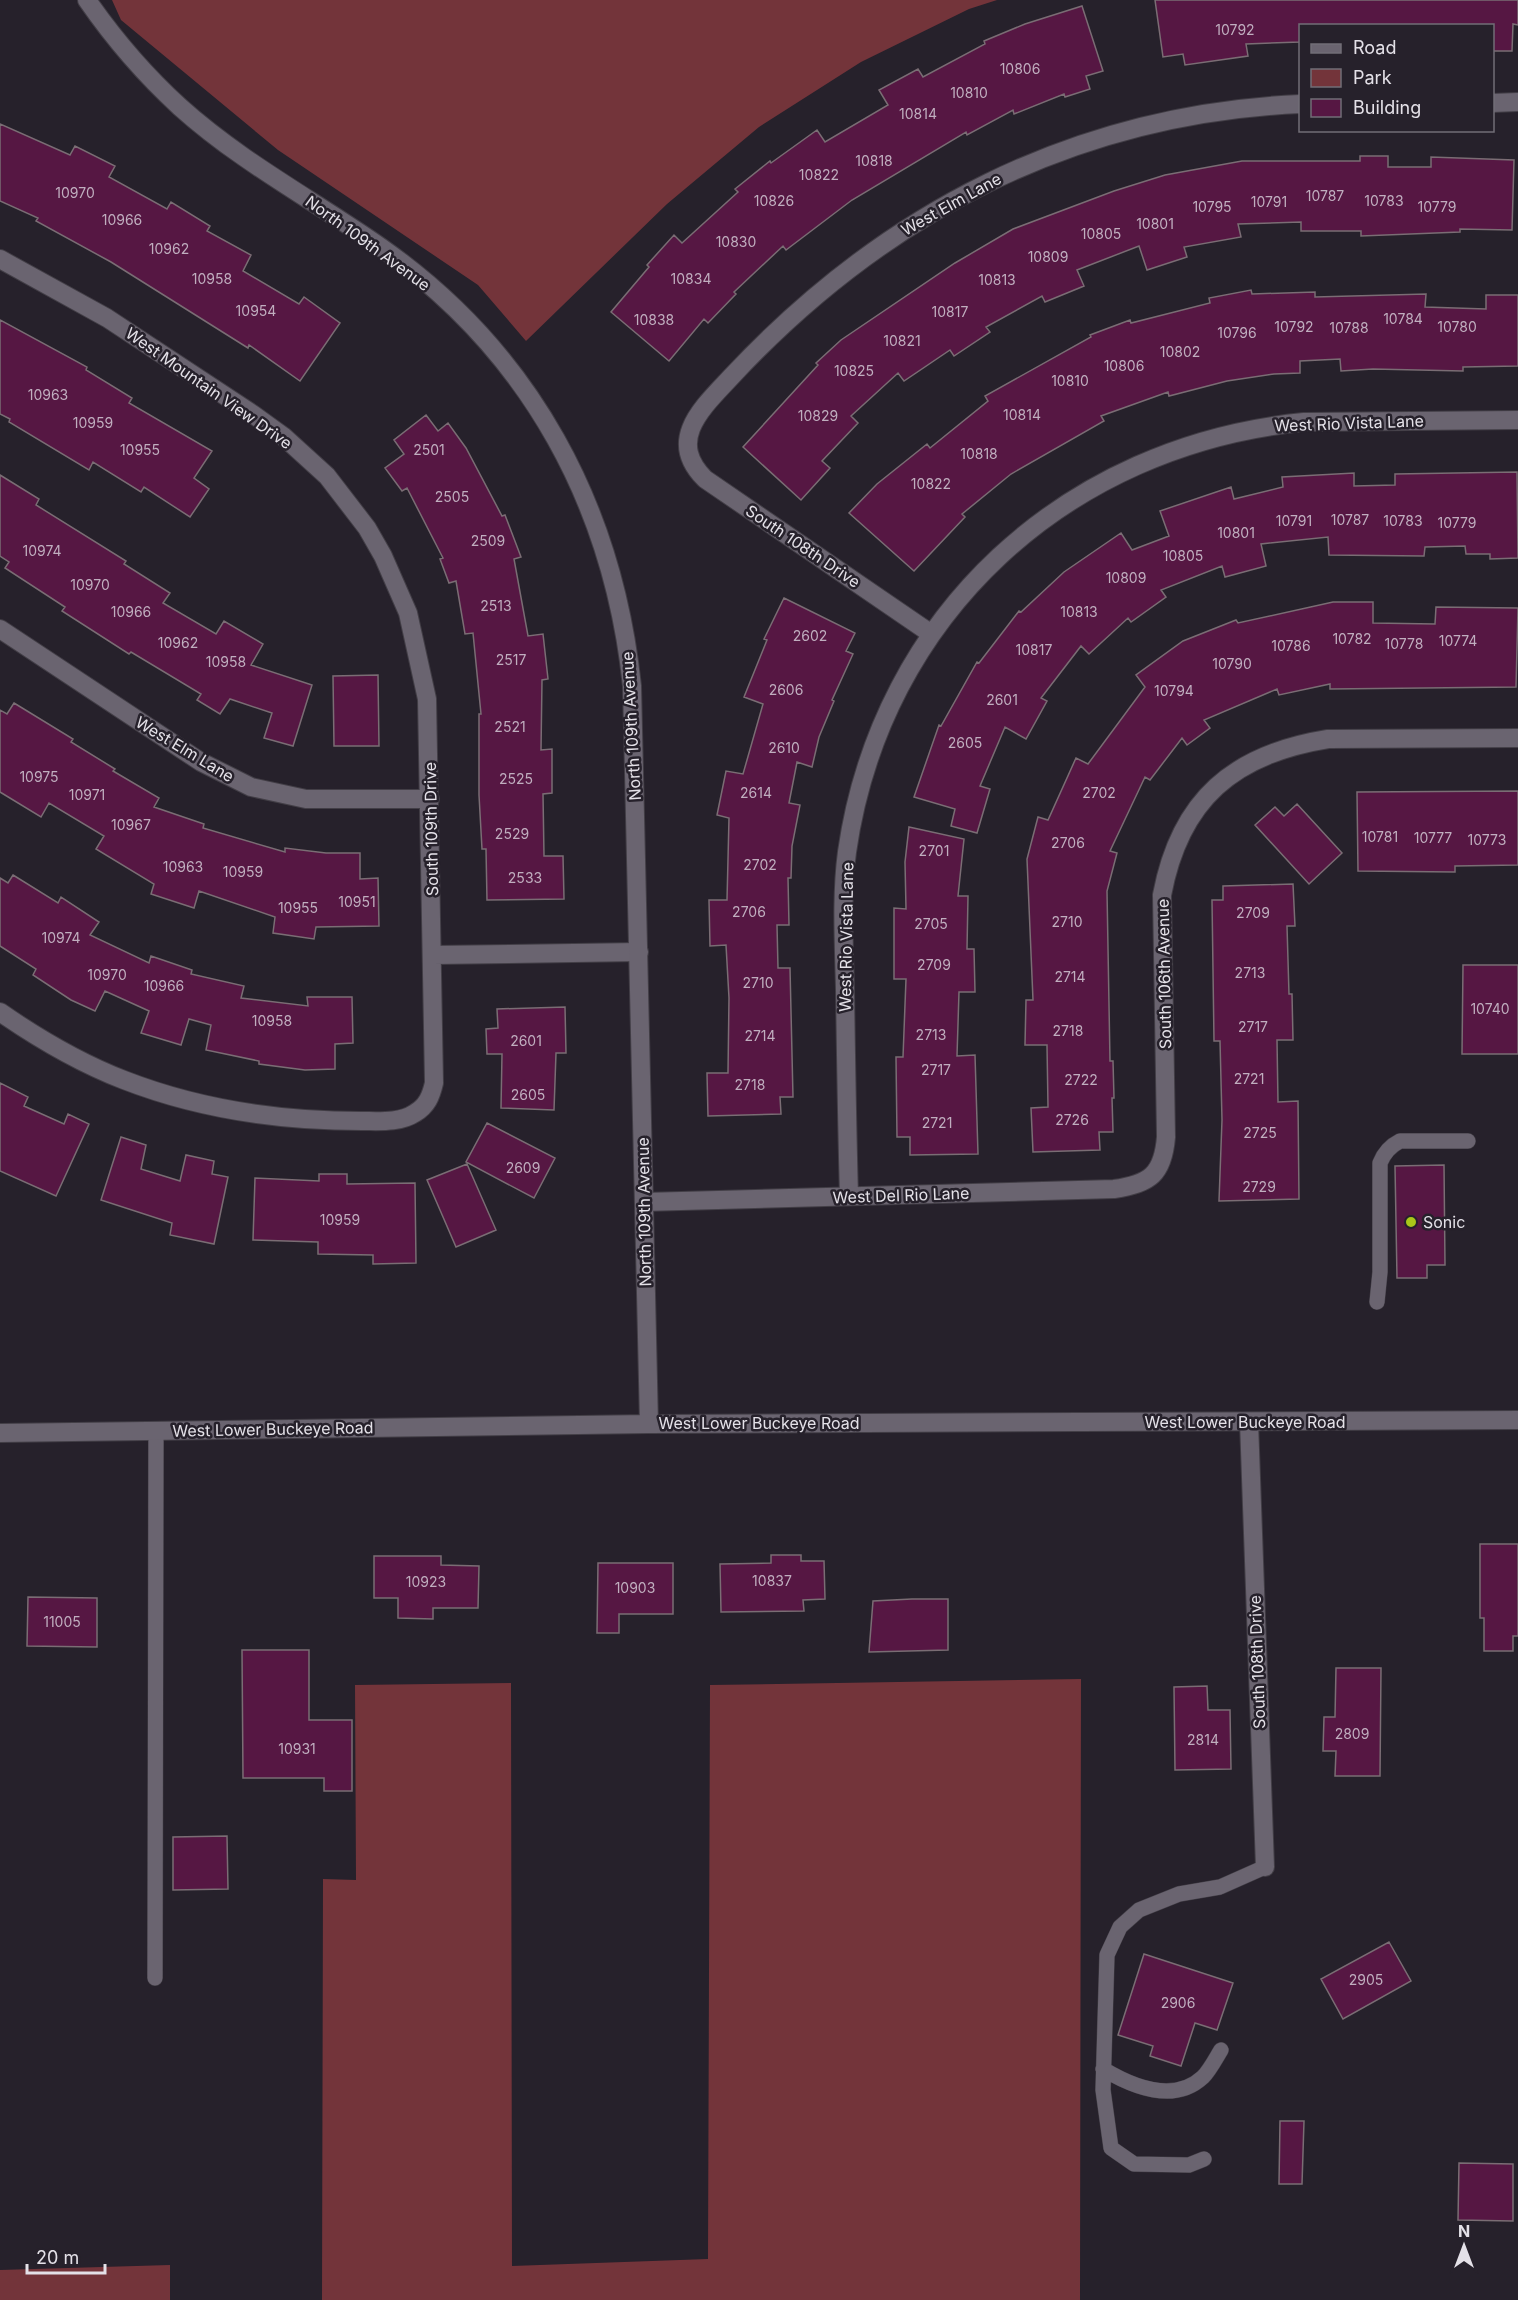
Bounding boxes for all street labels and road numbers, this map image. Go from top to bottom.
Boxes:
street label: West Elm Lane [897,168,1005,240]
street label: North 109th Avenue [302,191,434,295]
street label: West Mountain View Drive [122,323,296,453]
street label: West Rio Vista Lane [1274,410,1424,436]
street label: South 108th Drive [742,500,864,592]
street label: North 109th Avenue [617,651,645,801]
street label: West Elm Lane [132,712,238,786]
street label: South 109th Drive [420,762,442,896]
street label: West Rio Vista Lane [835,862,857,1012]
street label: South 106th Avenue [1153,899,1175,1049]
street label: North 109th Avenue [633,1137,655,1287]
street label: West Del Rio Lane [832,1183,970,1207]
street label: West Lower Buckeye Road [1144,1412,1346,1432]
street label: West Lower Buckeye Road [658,1413,860,1433]
street label: West Lower Buckeye Road [172,1417,374,1441]
street label: South 108th Drive [1245,1595,1269,1729]

